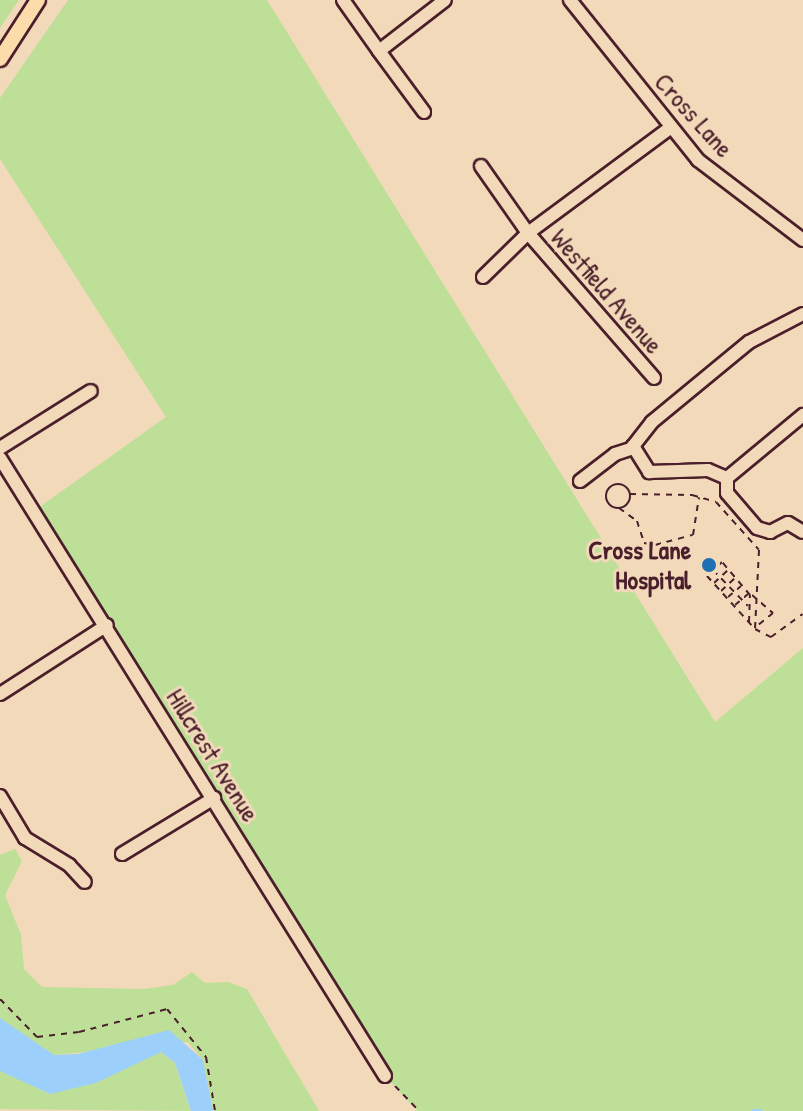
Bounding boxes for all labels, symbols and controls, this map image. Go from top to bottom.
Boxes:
street label: Cross Lane [648,66,740,164]
street label: Westfield Avenue [544,222,670,360]
place label: Cross Lane Hospital [588,534,691,596]
marker: Cross Lane Hospital [698,554,720,576]
street label: Hillcrest Avenue [160,683,266,827]

